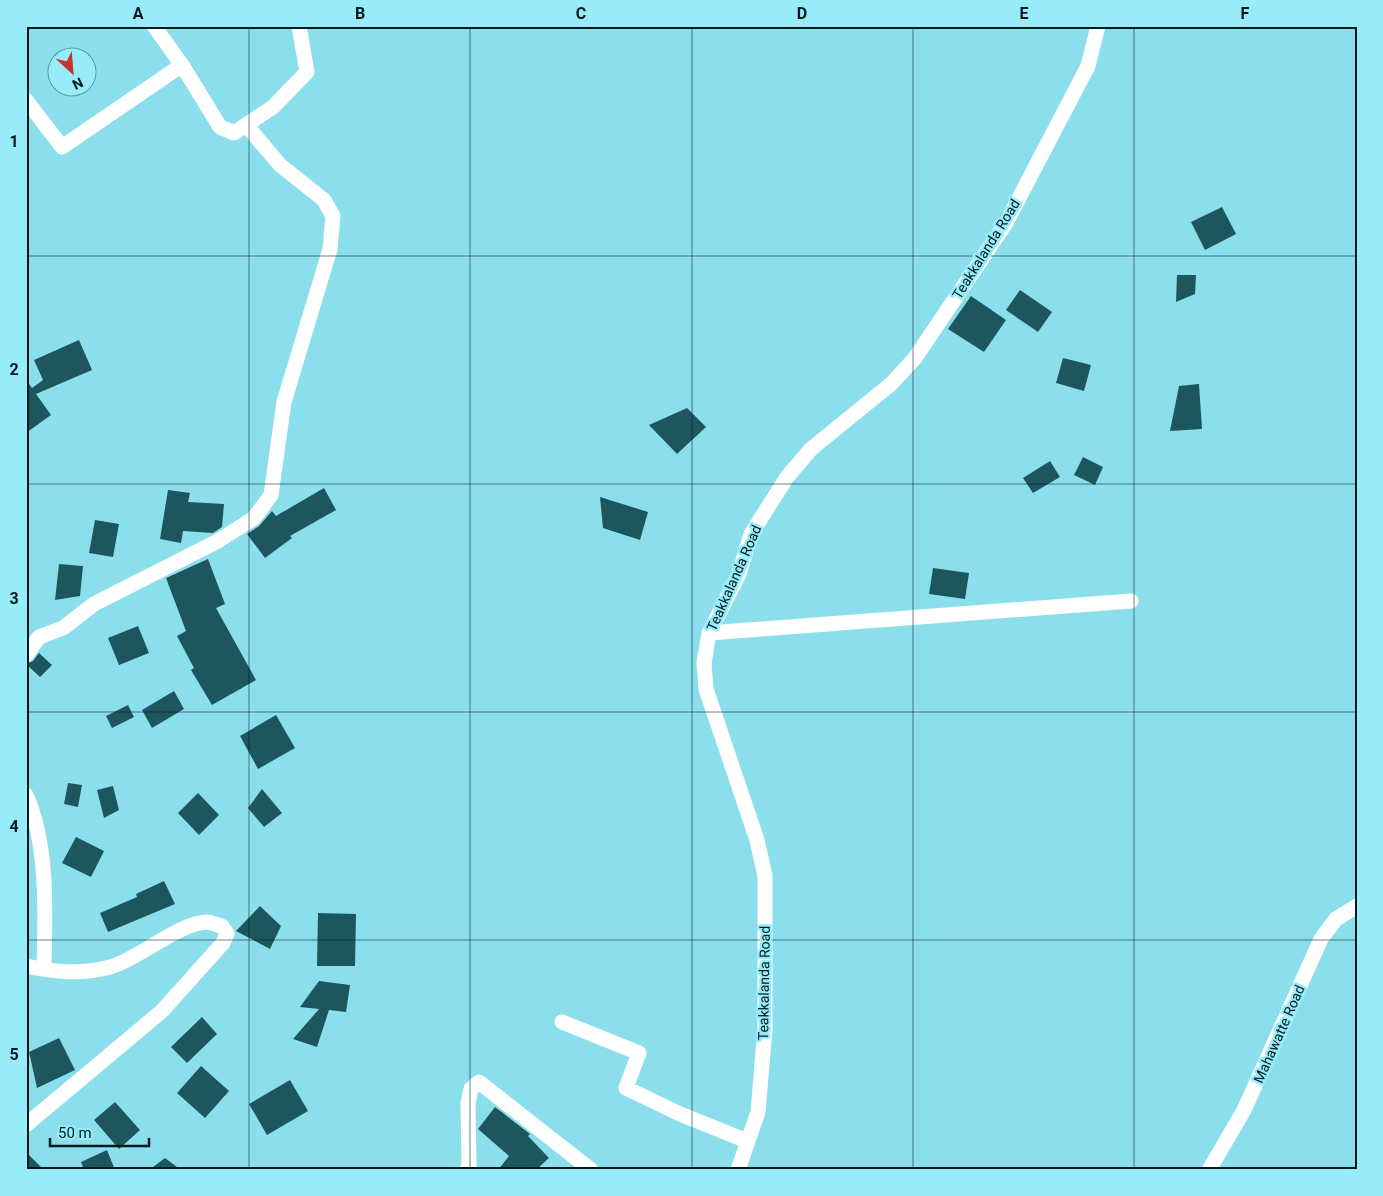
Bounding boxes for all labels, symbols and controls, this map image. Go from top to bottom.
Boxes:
text: A [133,4,144,23]
text: B [355,4,365,23]
text: C [576,4,586,23]
text: D [797,4,807,23]
text: E [1020,4,1029,23]
text: F [1241,4,1250,23]
north arrow [48,48,98,98]
text: N [70,74,86,93]
text: 1 [9,132,19,151]
street label: Teakkalanda Road [949,196,1023,302]
text: 2 [9,360,19,379]
street label: Teakkalanda Road [703,522,765,634]
text: 3 [9,589,19,608]
text: 4 [9,817,19,836]
street label: Teakkalanda Road [755,926,773,1040]
street label: Mahawatte Road [1250,983,1308,1085]
text: 5 [9,1045,19,1064]
scale bar [50,1116,149,1148]
text: 50 m [58,1124,92,1142]

